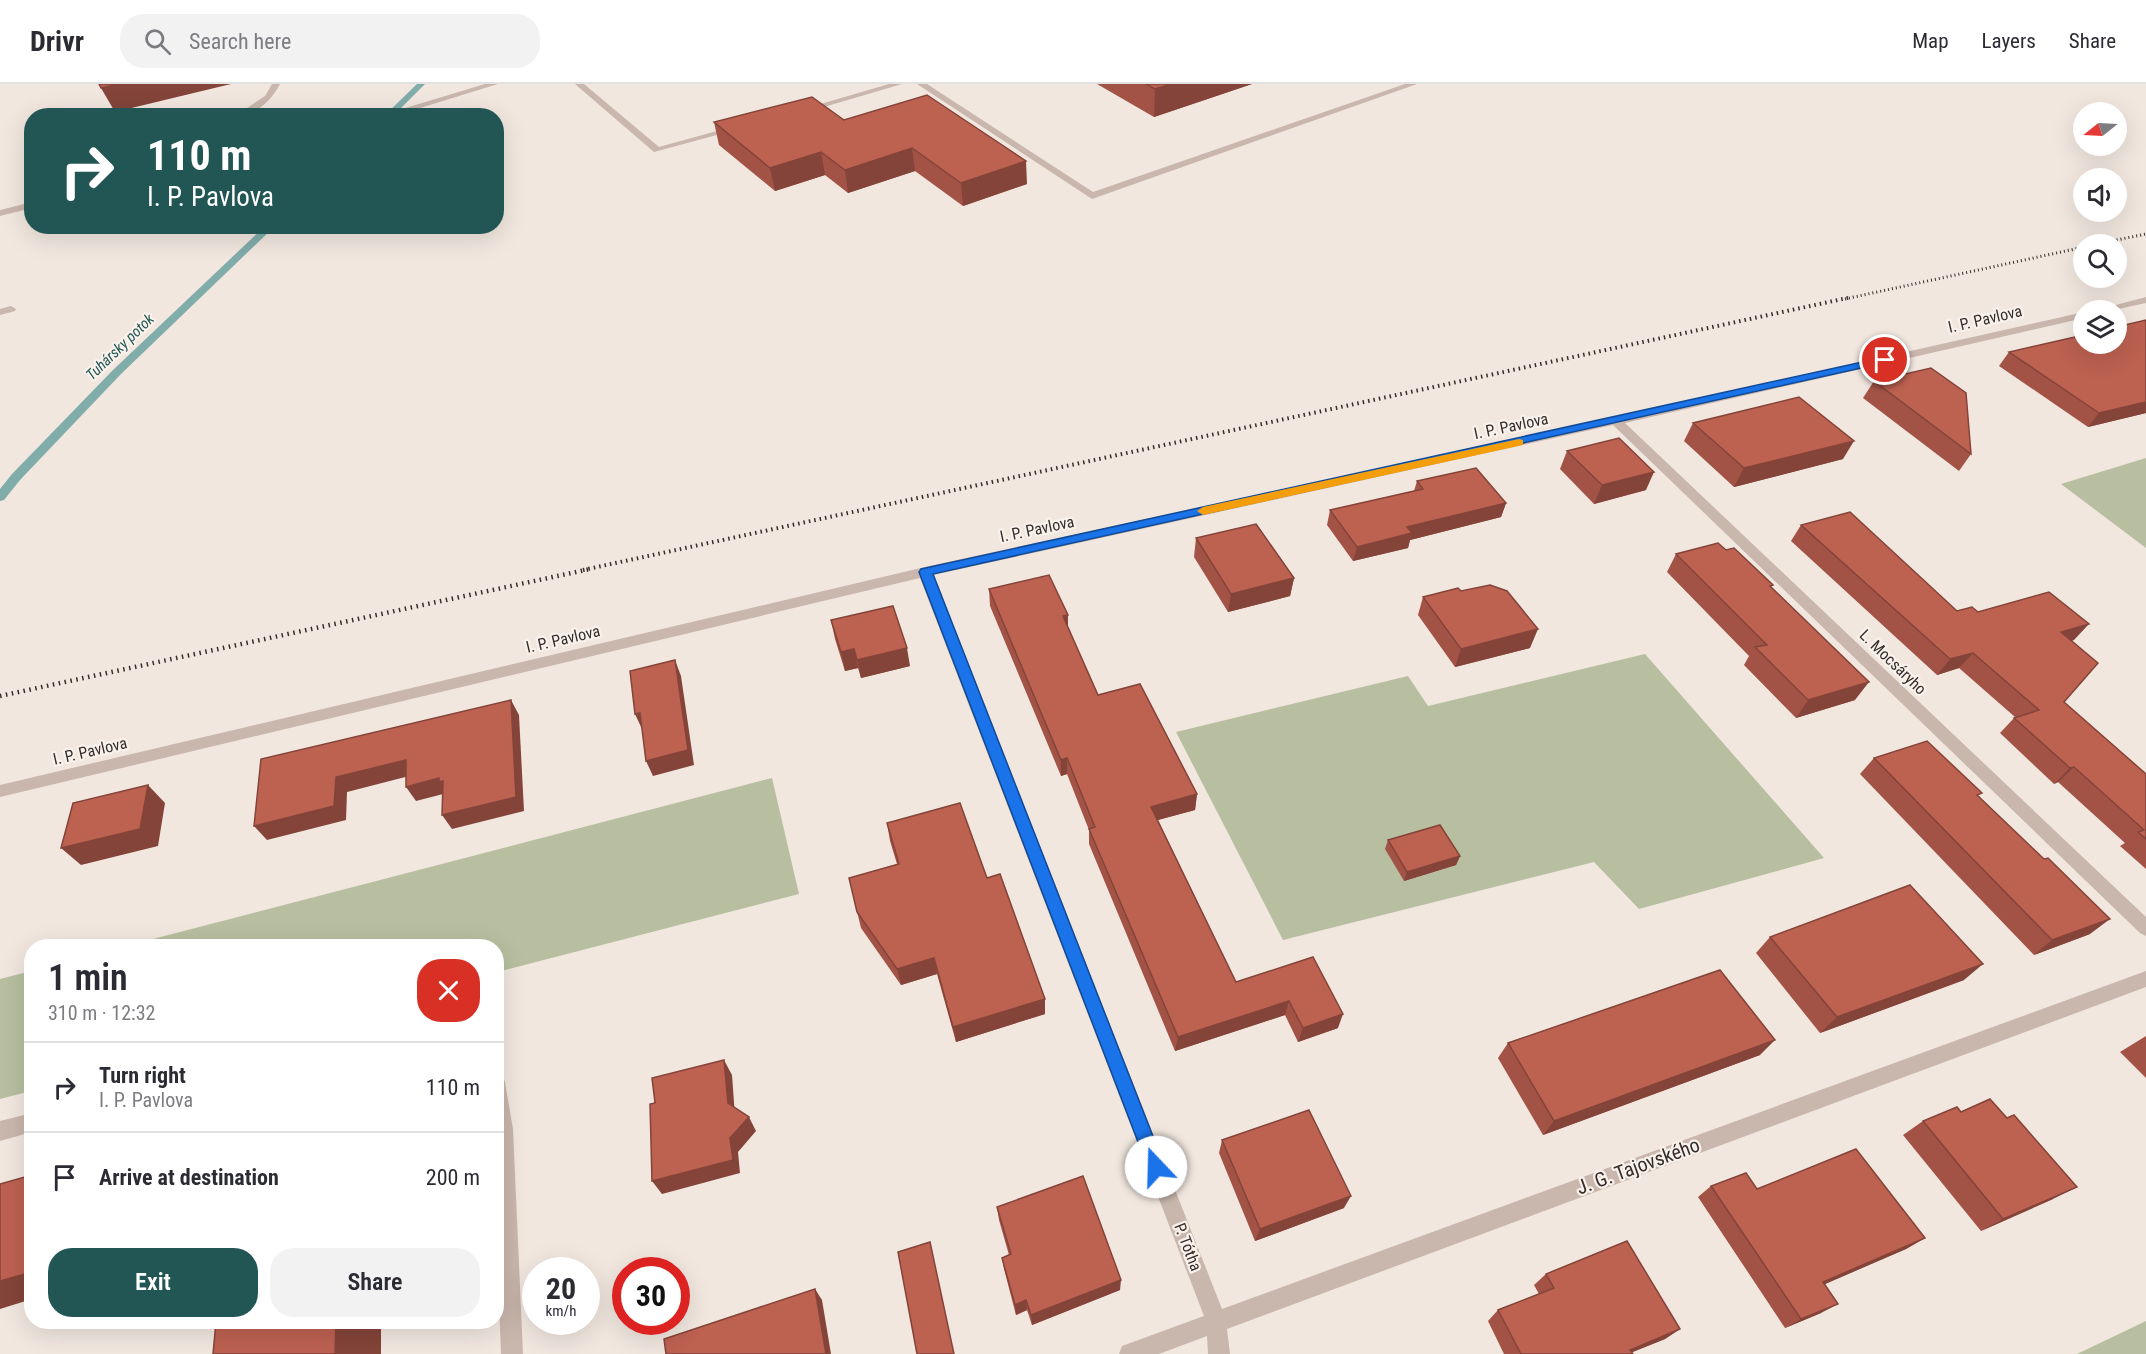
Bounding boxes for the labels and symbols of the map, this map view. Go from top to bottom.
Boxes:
north arrow [2073,102,2127,156]
street label: I. P. Pavlova [1946,301,2024,337]
water label: Tuhársky potok [82,310,158,384]
pin [1859,334,1910,385]
street label: I. P. Pavlova [1472,409,1550,443]
street label: I. P. Pavlova [998,512,1076,546]
street label: I. P. Pavlova [524,621,602,657]
street label: L. Mocsáryho [1856,626,1930,698]
street label: I. P. Pavlova [51,733,129,769]
street label: J. G. Tajovského [1573,1133,1703,1199]
position arrow [1124,1135,1188,1199]
street label: P. Tótha [1170,1220,1206,1274]
speed limit sign: 30 [612,1257,690,1335]

